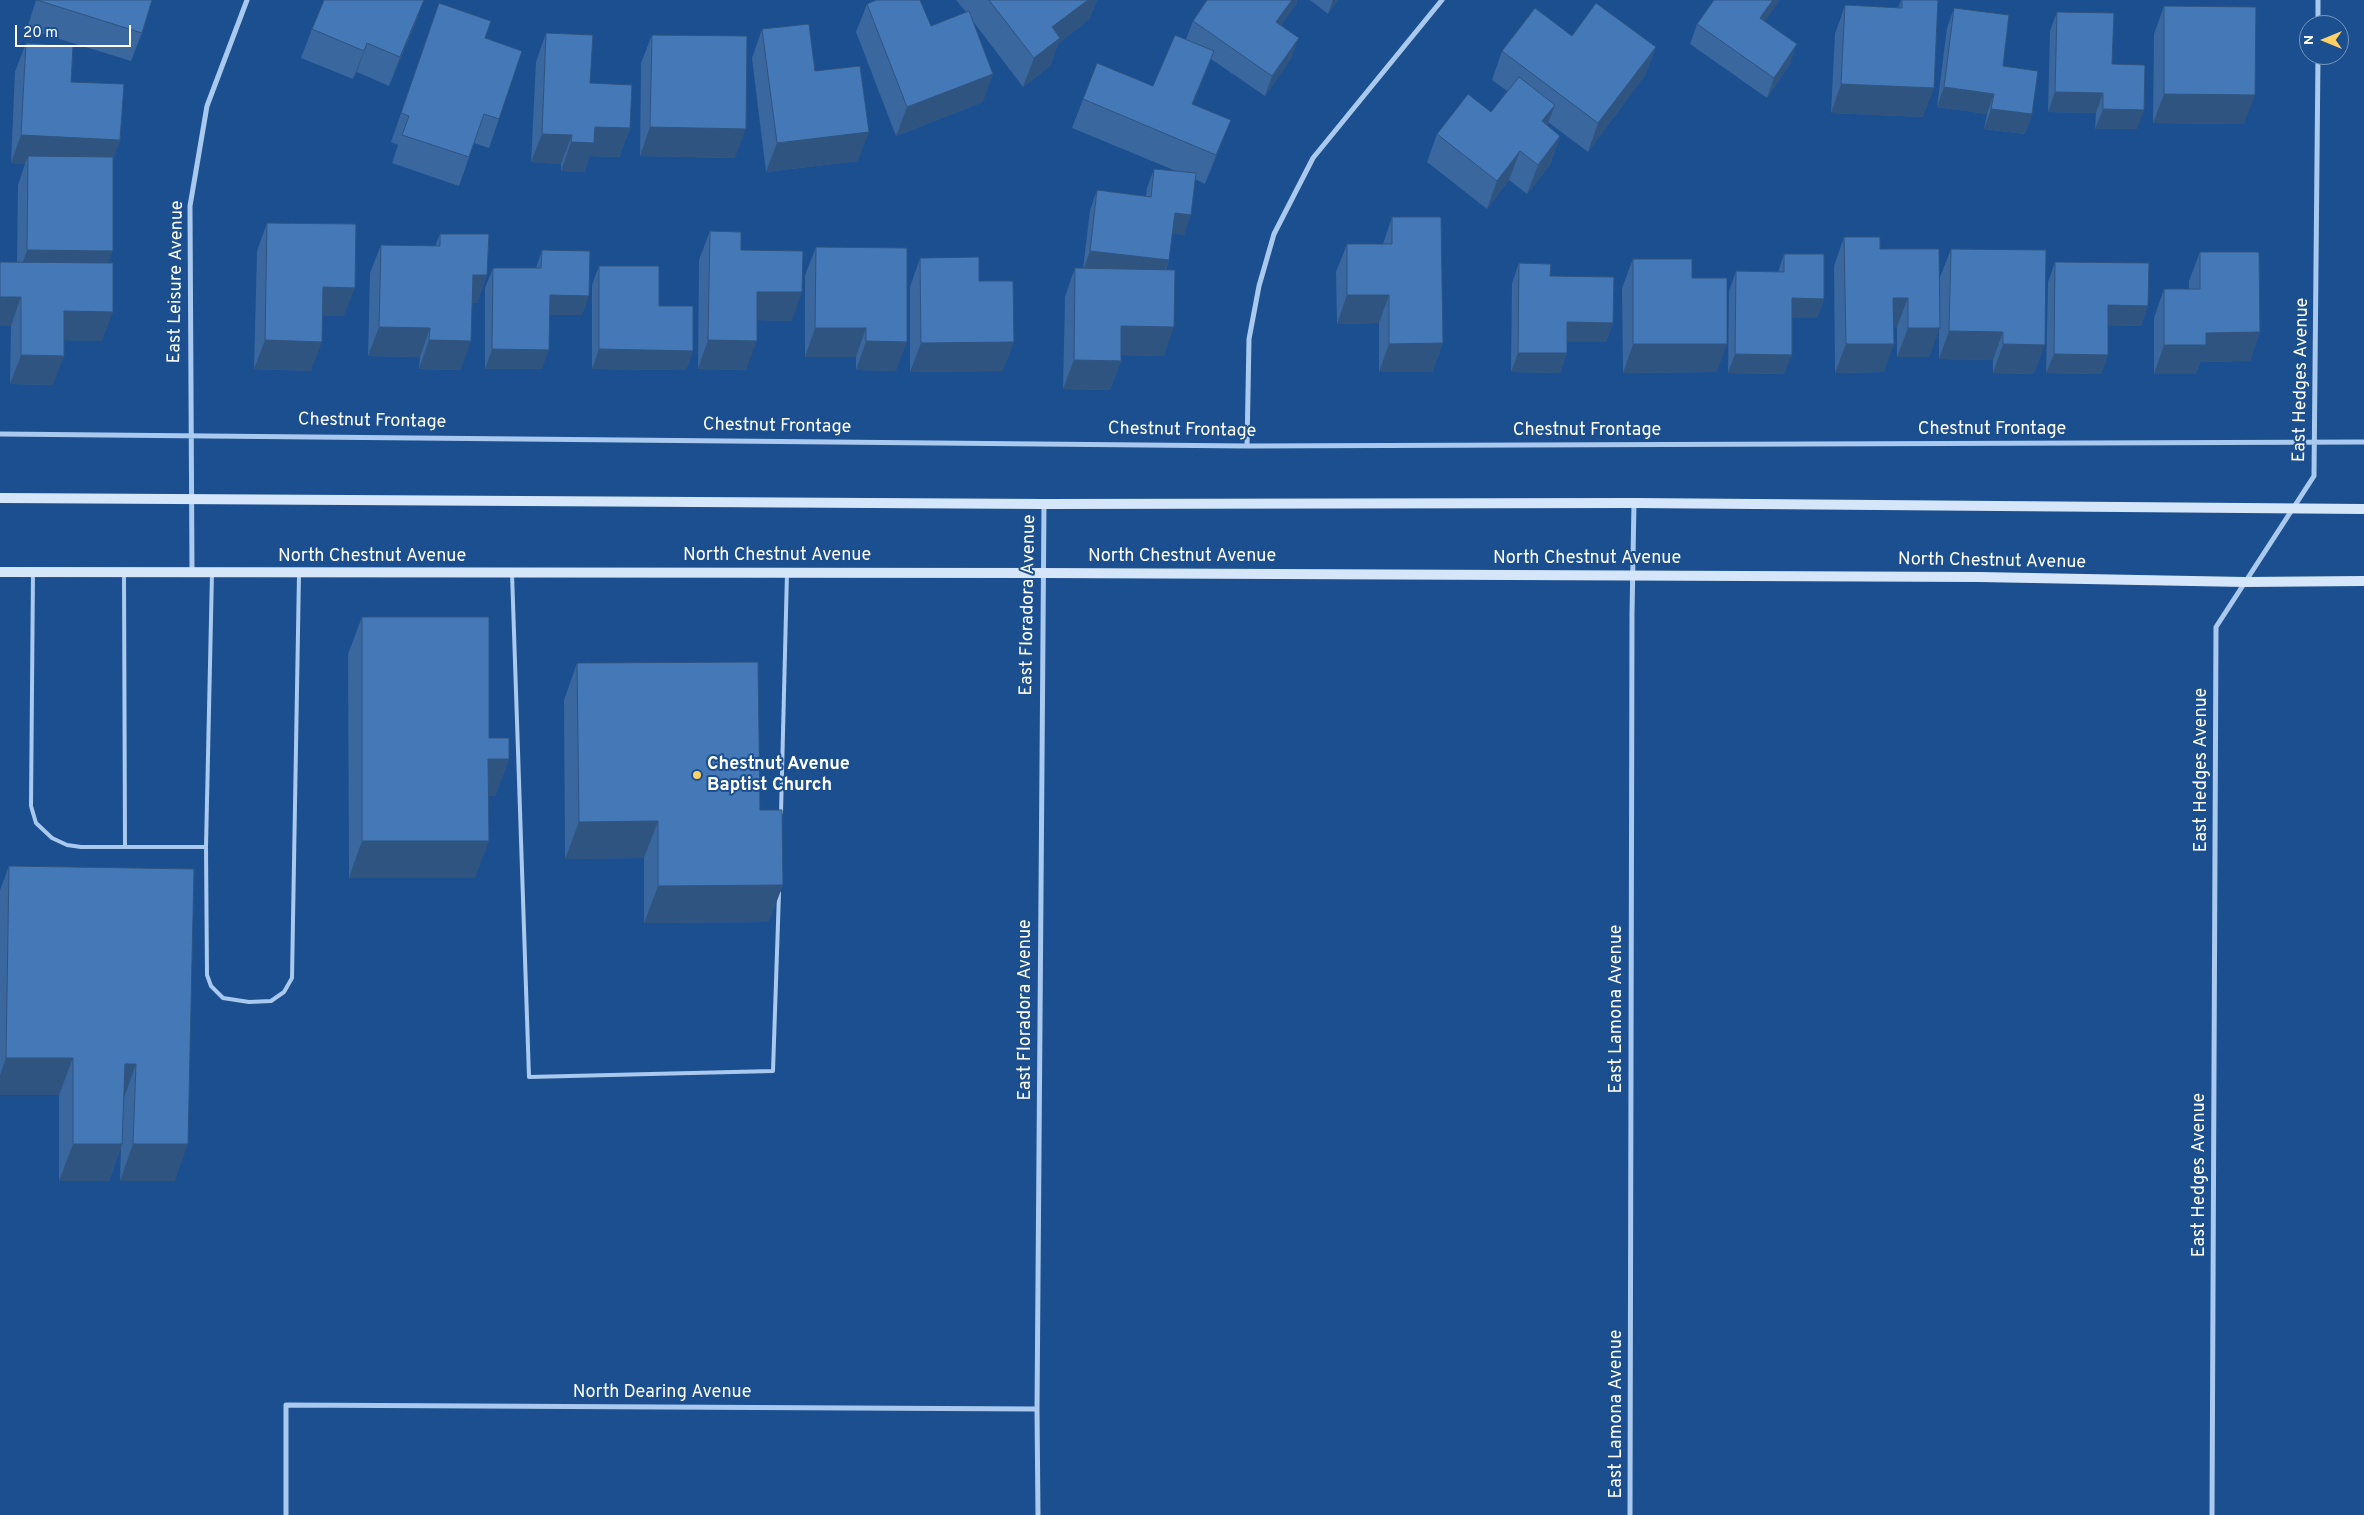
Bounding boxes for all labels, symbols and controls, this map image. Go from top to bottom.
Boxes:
scale bar [18,15,134,47]
north arrow [2299,15,2349,65]
text: 20 m [23,24,58,43]
text: N [2301,35,2318,45]
street label: East Leisure Avenue [165,200,189,364]
street label: East Hedges Avenue [2290,298,2314,462]
street label: Chestnut Frontage [298,410,446,434]
street label: Chestnut Frontage [703,415,851,439]
street label: Chestnut Frontage [1108,419,1256,443]
street label: Chestnut Frontage [1918,419,2066,441]
street label: Chestnut Frontage [1513,420,1661,442]
street label: East Floradora Avenue [1017,514,1041,696]
street label: North Chestnut Avenue [683,545,871,567]
street label: North Chestnut Avenue [278,546,466,568]
street label: North Chestnut Avenue [1088,546,1276,568]
street label: North Chestnut Avenue [1493,548,1681,570]
street label: North Chestnut Avenue [1898,550,2086,574]
street label: East Hedges Avenue [2191,688,2213,852]
place label: Chestnut Avenue Baptist Church [707,754,850,796]
marker: Chestnut Avenue Baptist Church [691,769,703,781]
street label: East Floradora Avenue [1015,919,1037,1101]
street label: East Lamona Avenue [1606,925,1628,1093]
street label: East Hedges Avenue [2189,1093,2211,1257]
street label: East Lamona Avenue [1606,1330,1628,1498]
street label: North Dearing Avenue [573,1382,751,1404]

